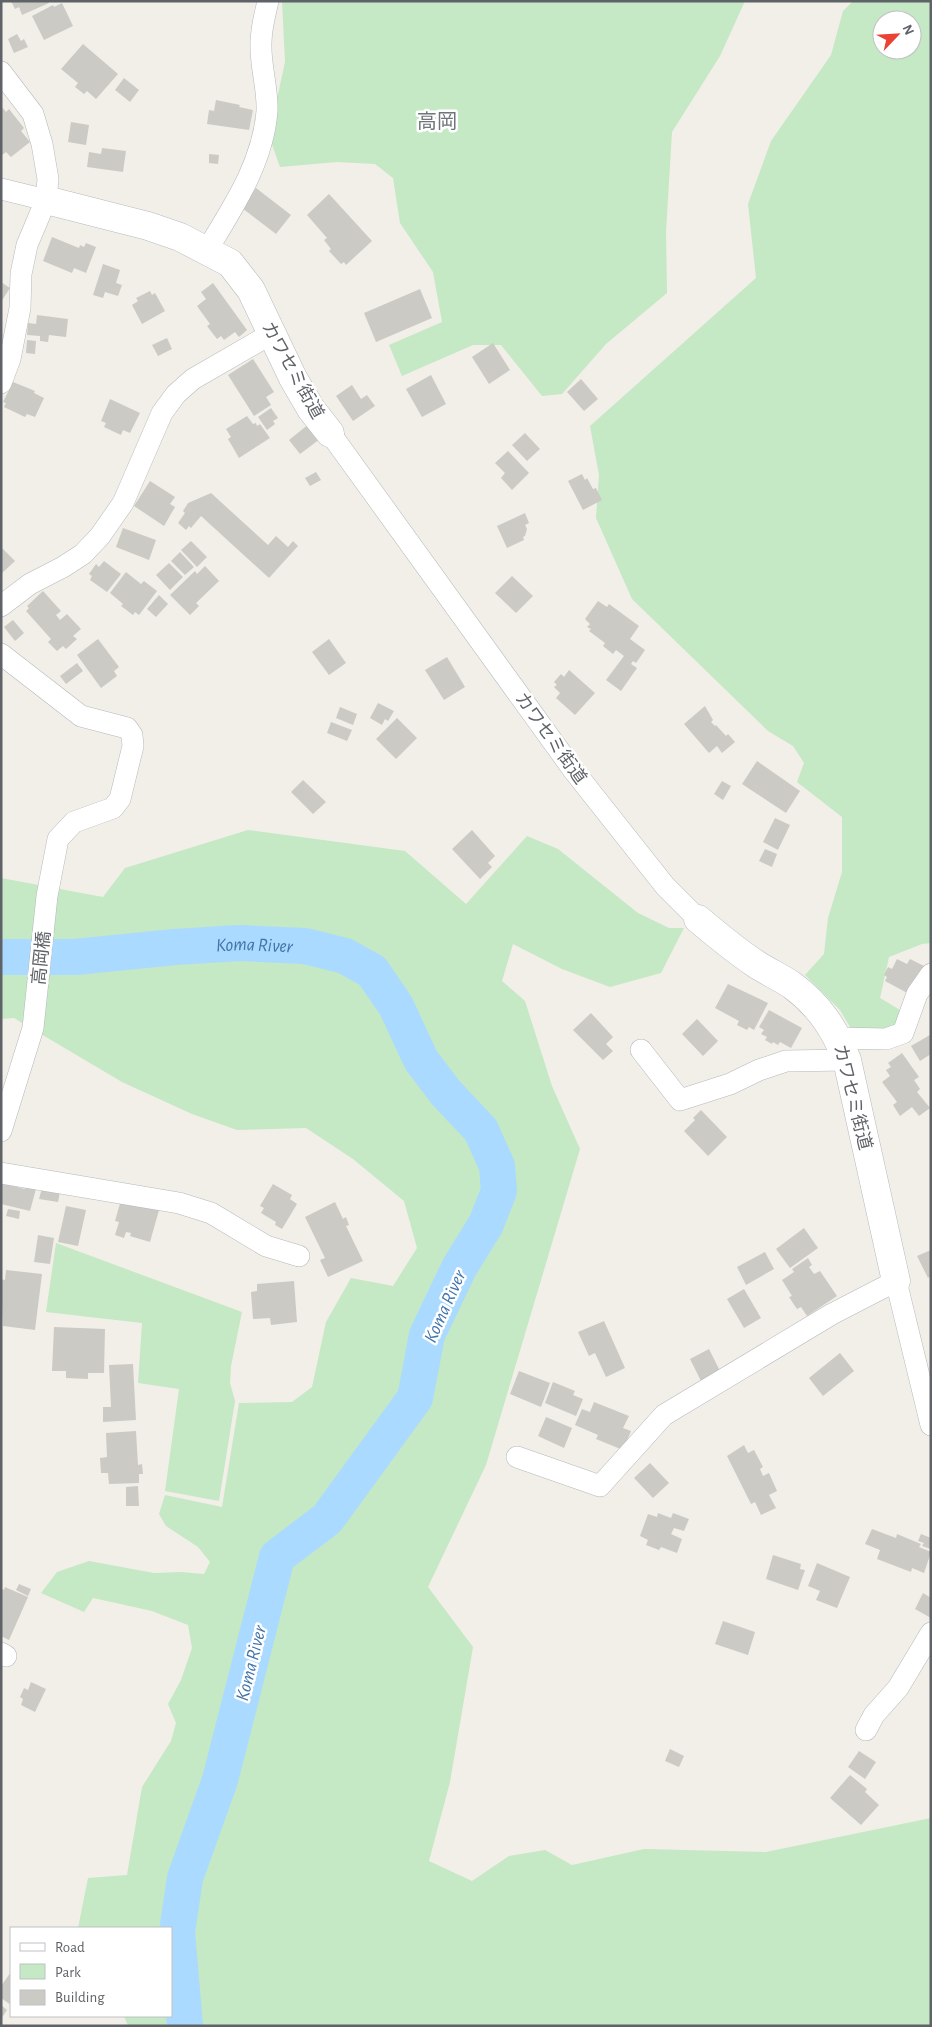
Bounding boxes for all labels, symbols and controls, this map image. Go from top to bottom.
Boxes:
north arrow [872,10,922,60]
text: N [899,23,916,37]
district label: 高岡 [417,111,457,132]
street label: カワセミ街道 [258,318,328,422]
street label: カワセミ街道 [511,688,591,788]
street label: 高岡橋 [29,930,54,986]
water label: Koma River [215,935,294,956]
street label: カワセミ街道 [830,1042,876,1152]
water label: Koma River [421,1267,470,1346]
water label: Koma River [233,1623,270,1703]
legend [10,1927,172,2017]
text: Road [55,1940,85,1955]
text: Park [55,1965,81,1980]
text: Building [55,1990,105,2005]

